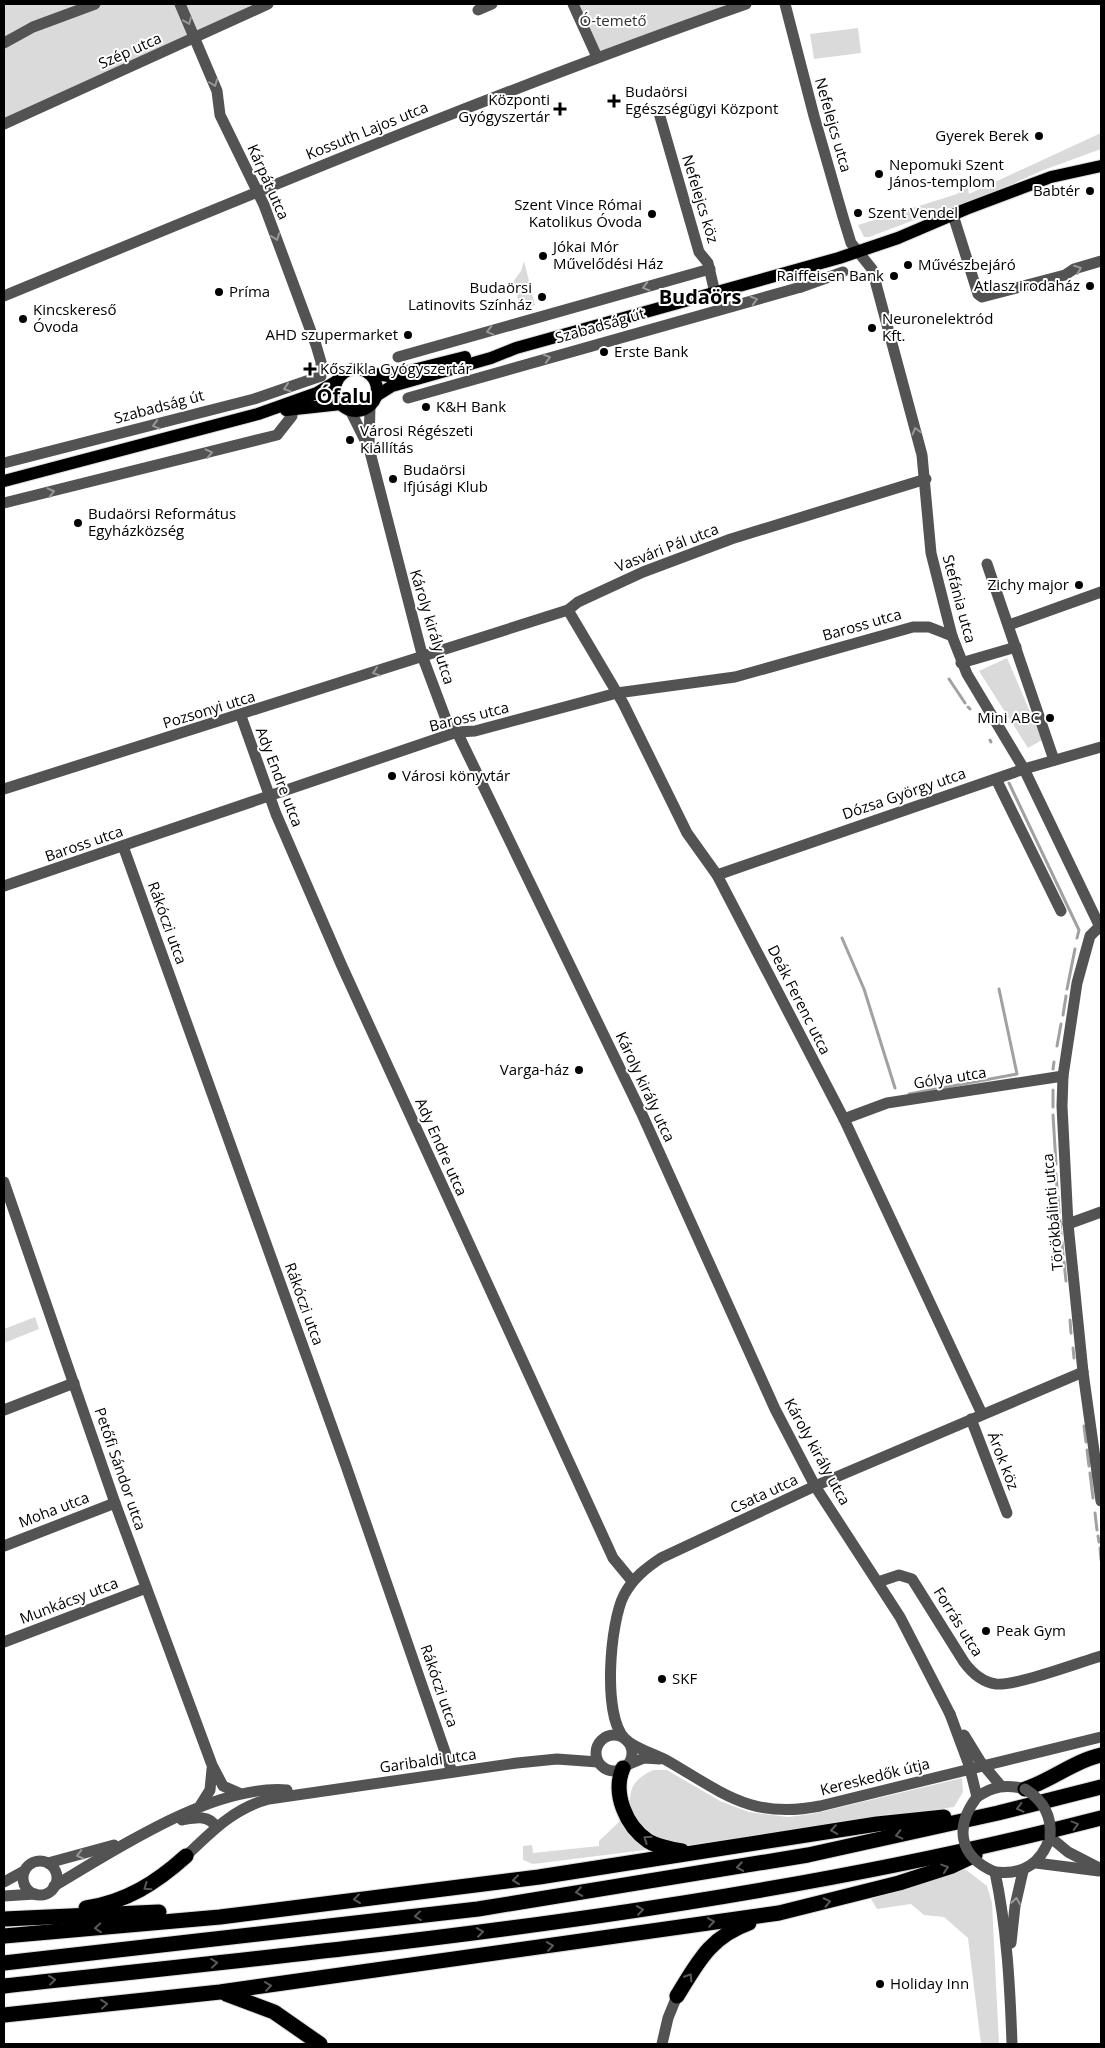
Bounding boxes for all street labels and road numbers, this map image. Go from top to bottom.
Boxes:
street label: Szép utca [95,27,164,73]
street label: Nefelejcs utca [811,75,857,174]
street label: Kossuth Lajos utca [303,96,431,164]
street label: Kárpát utca [243,141,294,222]
street label: Nefelejcs köz [678,152,724,245]
street label: Szabadság út [553,303,647,347]
street label: Szabadság út [112,384,206,428]
street label: Vasvári Pál utca [612,518,721,576]
street label: Stefánia utca [939,552,981,645]
street label: Károly király utca [406,567,460,687]
street label: Baross utca [820,603,904,645]
street label: Pozsonyi utca [160,685,257,733]
street label: Baross utca [427,696,511,736]
street label: Ady Endre utca [252,724,308,829]
street label: Dózsa György utca [839,763,968,824]
street label: Baross utca [42,820,125,866]
street label: Rákóczi utca [144,879,192,967]
street label: Deák Ferenc utca [764,941,836,1058]
street label: Károly király utca [612,1028,680,1145]
street label: Gólya utca [912,1061,988,1093]
street label: Ady Endre utca [411,1094,472,1199]
street label: Törökbálinti utca [1037,1153,1067,1272]
street label: Rákóczi utca [281,1260,329,1348]
street label: Károly király utca [780,1395,856,1509]
street label: Petőfi Sándor utca [91,1405,151,1533]
street label: Árok köz [984,1429,1024,1492]
street label: Csata utca [726,1469,801,1517]
street label: Moha utca [16,1486,92,1532]
street label: Munkácsy utca [17,1572,121,1628]
street label: Forrás utca [930,1583,988,1660]
street label: Rákóczi utca [416,1642,463,1730]
street label: Garibaldi utca [378,1743,477,1777]
street label: Kereskedők útja [818,1753,932,1799]

